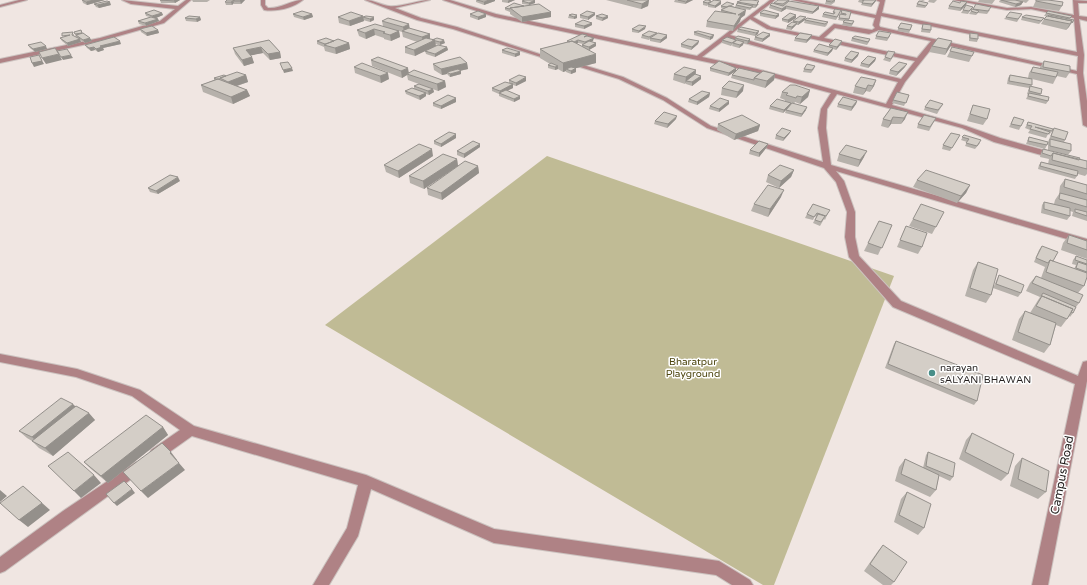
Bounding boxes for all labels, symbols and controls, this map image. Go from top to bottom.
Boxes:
park label: Bharatpur Playground [666,356,720,380]
place label: narayan sALYANI BHAWAN [940,362,1031,386]
marker: narayan sALYANI BHAWAN [927,368,937,378]
street label: Campus Road [1047,434,1077,516]

